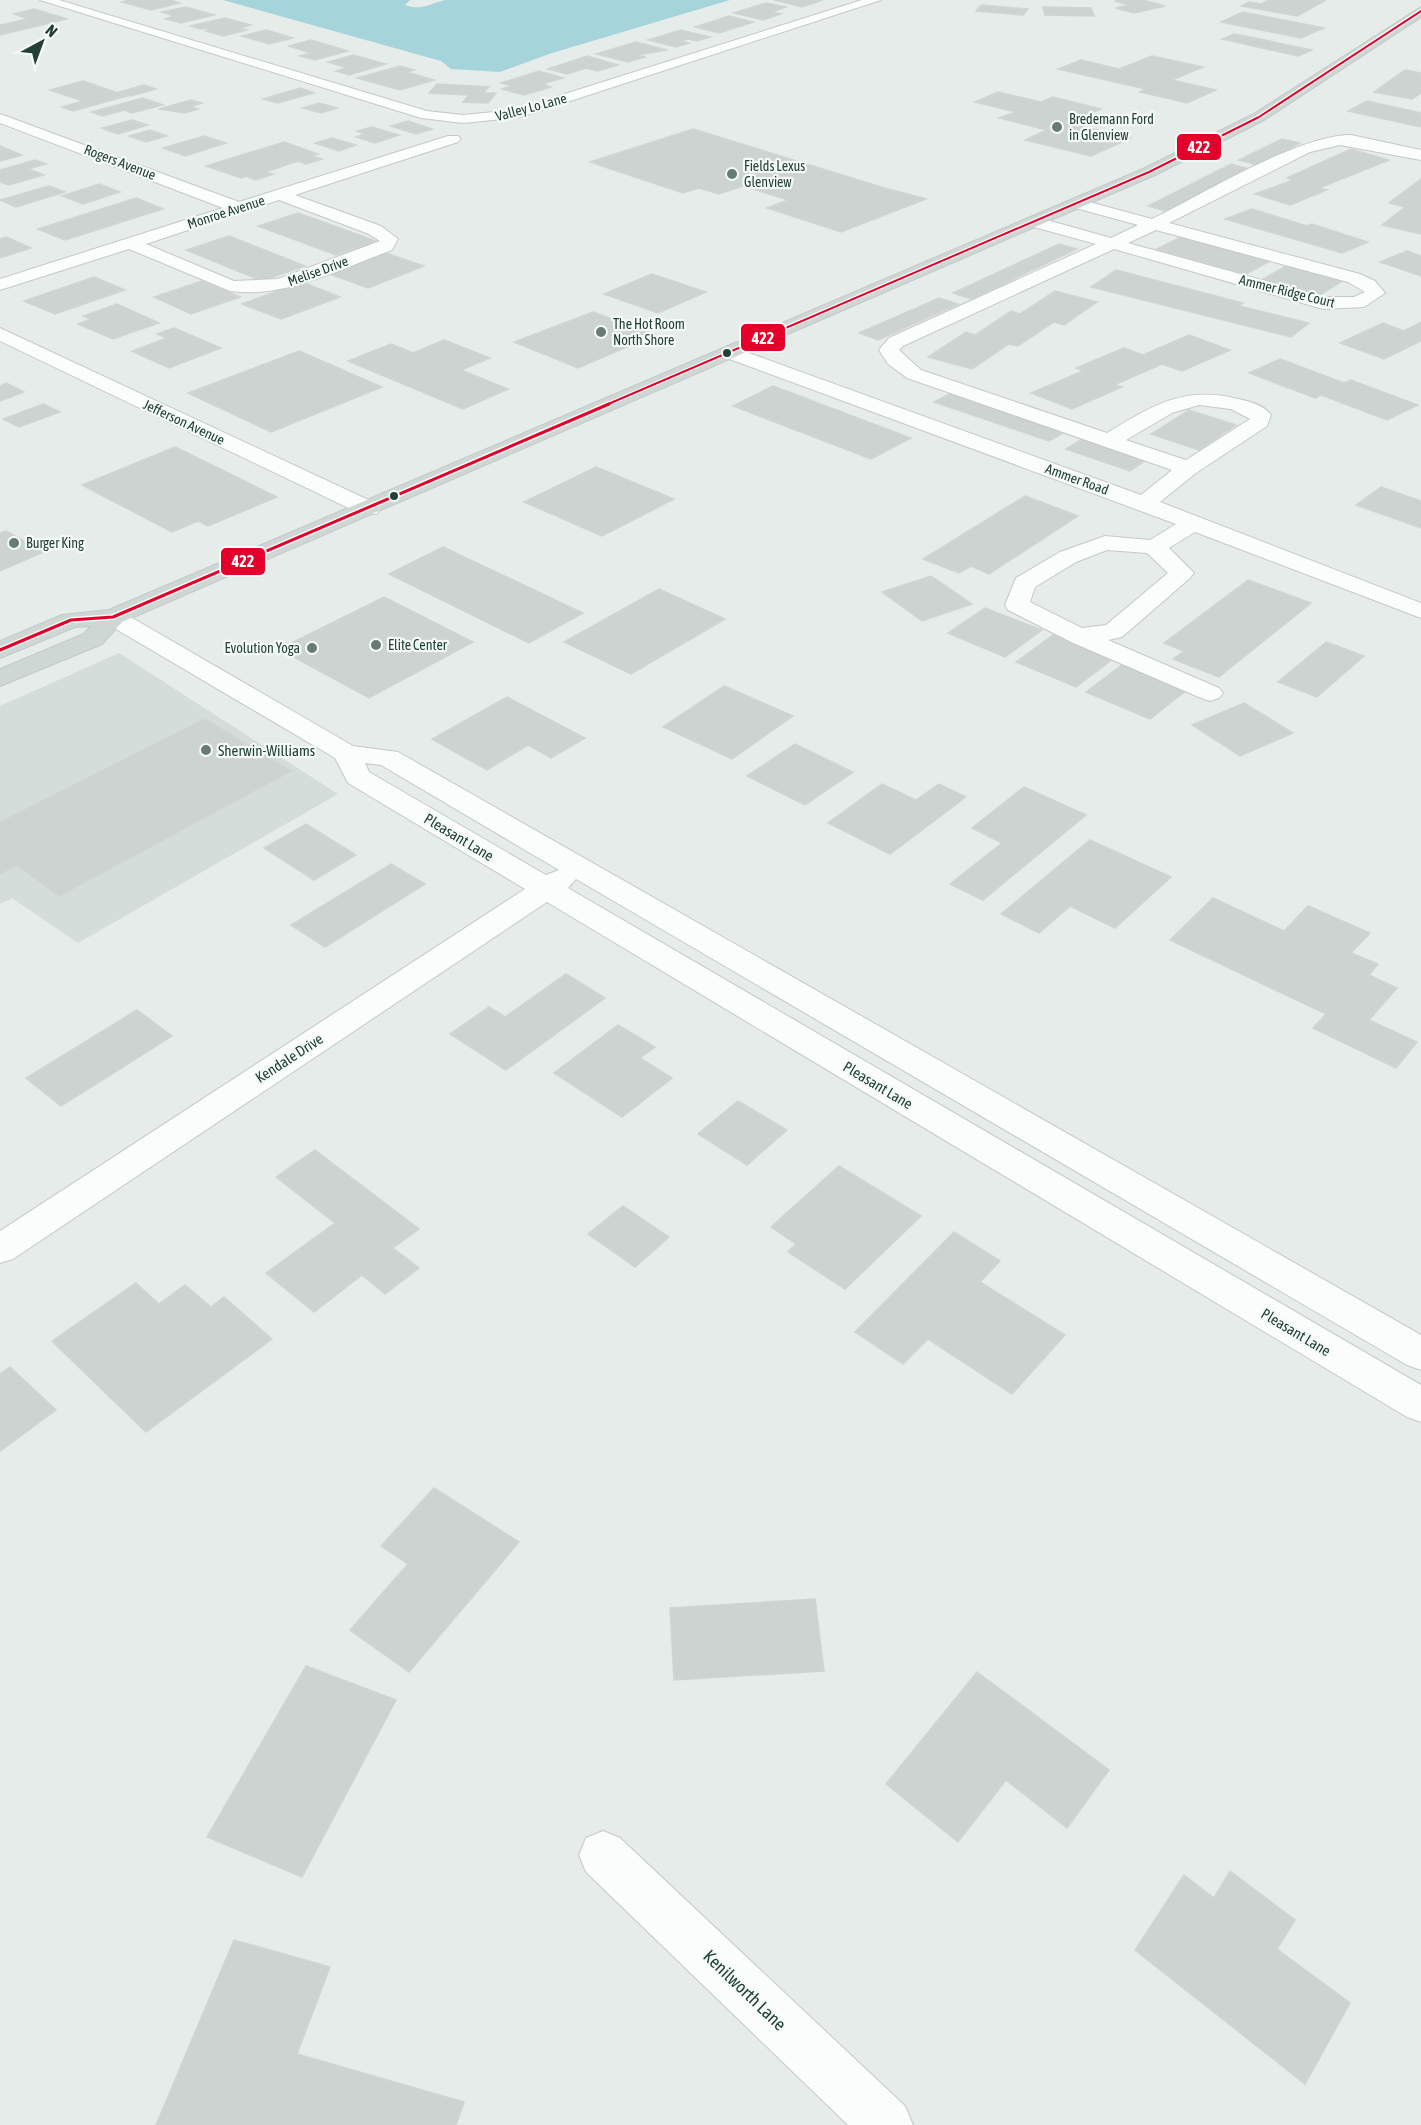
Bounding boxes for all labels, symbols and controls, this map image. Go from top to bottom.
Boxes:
north arrow [12,12,72,72]
text: N [42,21,61,41]
street label: Valley Lo Lane [494,90,568,124]
place label: Bredemann Ford in Glenview [1069,111,1154,143]
marker: Bredemann Ford in Glenview [1050,120,1064,134]
line badge: 422 [1176,133,1222,161]
text: 422 [1187,138,1210,156]
street label: Rogers Avenue [82,141,158,183]
place label: Fields Lexus Glenview [744,158,805,190]
marker: Fields Lexus Glenview [725,167,739,181]
street label: Monroe Avenue [185,192,267,232]
street label: Melise Drive [286,253,350,289]
street label: Ammer Ridge Court [1238,271,1336,311]
place label: The Hot Room North Shore [613,316,685,348]
line badge: 422 [740,323,786,352]
marker: The Hot Room North Shore [594,325,608,339]
text: 422 [751,329,774,347]
unlabelled marker [721,347,733,359]
street label: Jefferson Avenue [141,396,227,448]
street label: Ammer Road [1043,460,1111,498]
unlabelled marker [388,490,400,502]
place label: Burger King [26,535,84,551]
marker: Burger King [7,536,21,550]
line badge: 422 [220,547,266,576]
text: 422 [231,552,254,570]
place label: Elite Center [388,637,448,653]
marker: Elite Center [369,638,383,652]
place label: Evolution Yoga [225,640,300,656]
marker: Evolution Yoga [305,641,319,655]
place label: Sherwin-Williams [218,742,315,759]
marker: Sherwin-Williams [199,743,213,757]
street label: Pleasant Lane [421,810,497,864]
street label: Kendale Drive [252,1030,326,1086]
street label: Pleasant Lane [840,1058,916,1112]
street label: Pleasant Lane [1258,1305,1334,1359]
street label: Kenilworth Lane [699,1945,791,2035]

